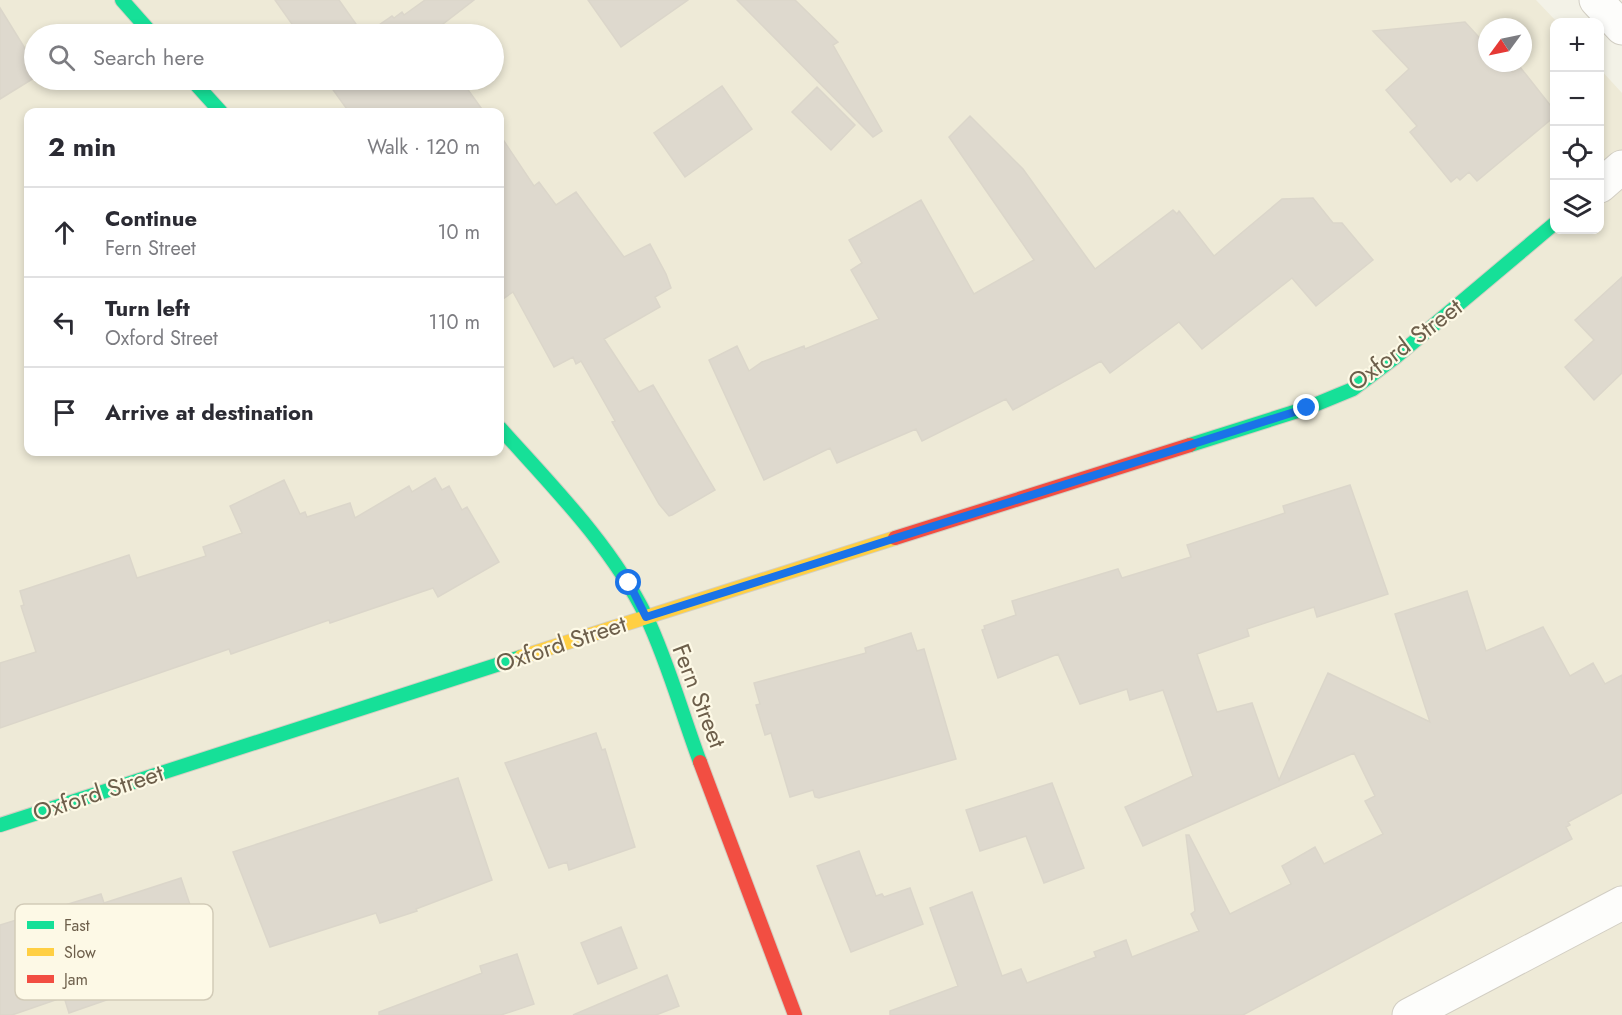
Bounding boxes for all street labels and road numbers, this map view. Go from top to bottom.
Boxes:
street label: Oxford Street [1340,290,1469,399]
street label: Oxford Street [491,606,631,681]
street label: Fern Street [664,639,735,753]
street label: Oxford Street [28,755,168,830]

